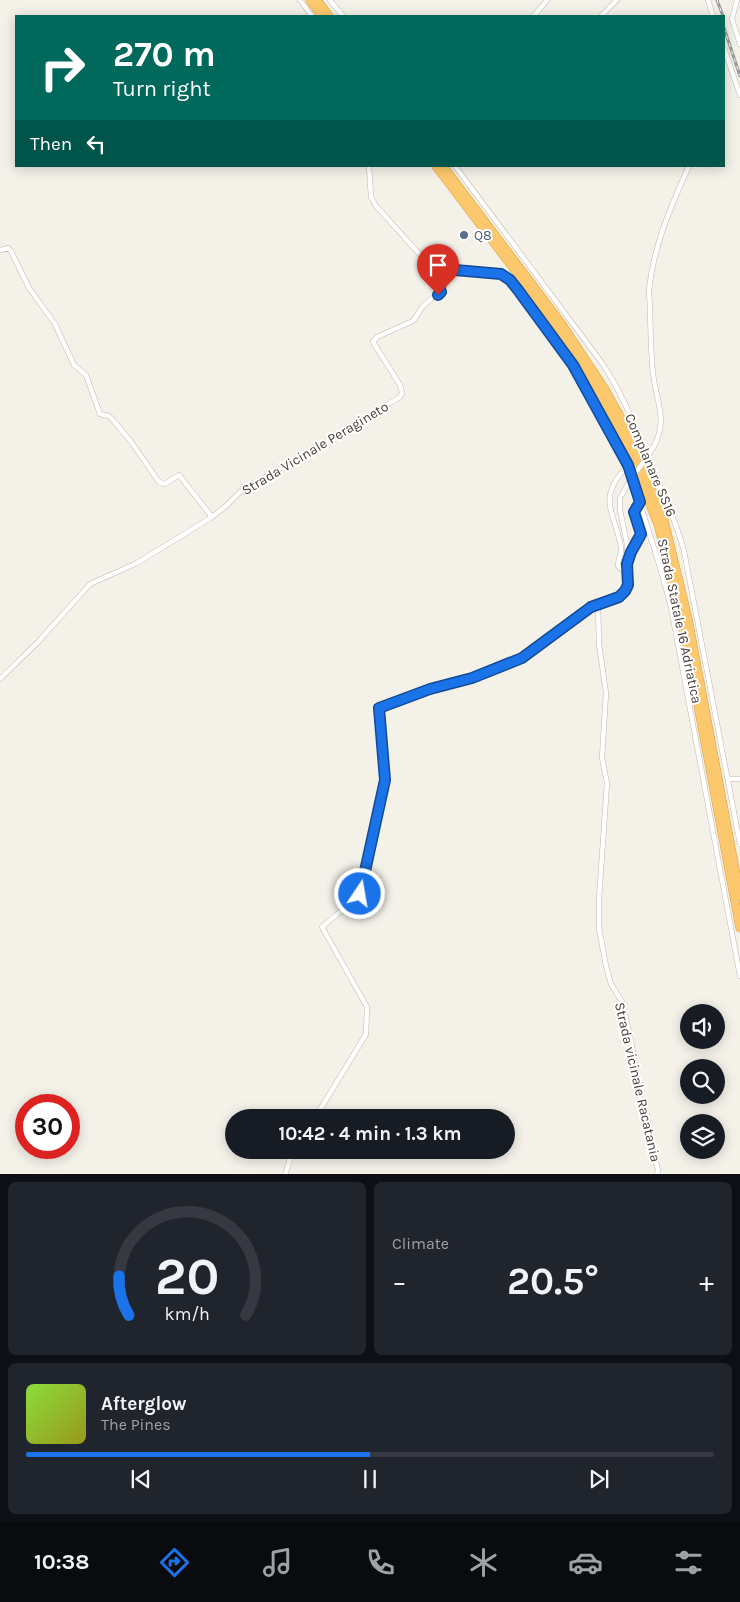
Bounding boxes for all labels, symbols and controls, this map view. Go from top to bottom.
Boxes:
text: 270 m [113,34,216,75]
icon: right [30,35,95,100]
text: Turn right [113,76,211,102]
icon: left [82,130,110,158]
text: Then [30,133,72,155]
place label: Q8 [474,227,492,244]
marker: Q8 [458,229,470,241]
pin [417,244,459,295]
icon: arrive [424,251,452,279]
street label: Strada Vicinale Peragineto [239,398,392,499]
street label: Complanare SS16 [621,411,680,519]
street label: Strada Statale 16 Adriatica [654,537,705,705]
position arrow [333,867,385,919]
street label: Strada vicinale Racatania [611,1001,664,1164]
map controls [680,1004,725,1159]
button: sound [680,1004,725,1049]
button: search [680,1059,725,1104]
speed limit sign: 30 [15,1094,80,1159]
button: layers [680,1114,725,1159]
text: 10:42 · 4 min · 1.3 km [278,1123,462,1145]
text: Climate [392,1234,449,1253]
text: 20 [155,1246,219,1307]
text: 20.5° [507,1259,599,1304]
text: − [392,1265,407,1298]
text: + [699,1265,714,1298]
text: km/h [164,1304,210,1325]
text: Afterglow [101,1393,187,1415]
text: The Pines [101,1415,171,1434]
icon: previous [127,1465,155,1493]
icon: pause [356,1465,384,1493]
icon: next [585,1465,613,1493]
icon: directions [157,1545,192,1580]
icon: music [260,1545,295,1580]
icon: phone [363,1545,398,1580]
icon: climate [466,1545,501,1580]
icon: car [568,1545,603,1580]
icon: filters [671,1545,706,1580]
text: 10:38 [34,1549,89,1575]

